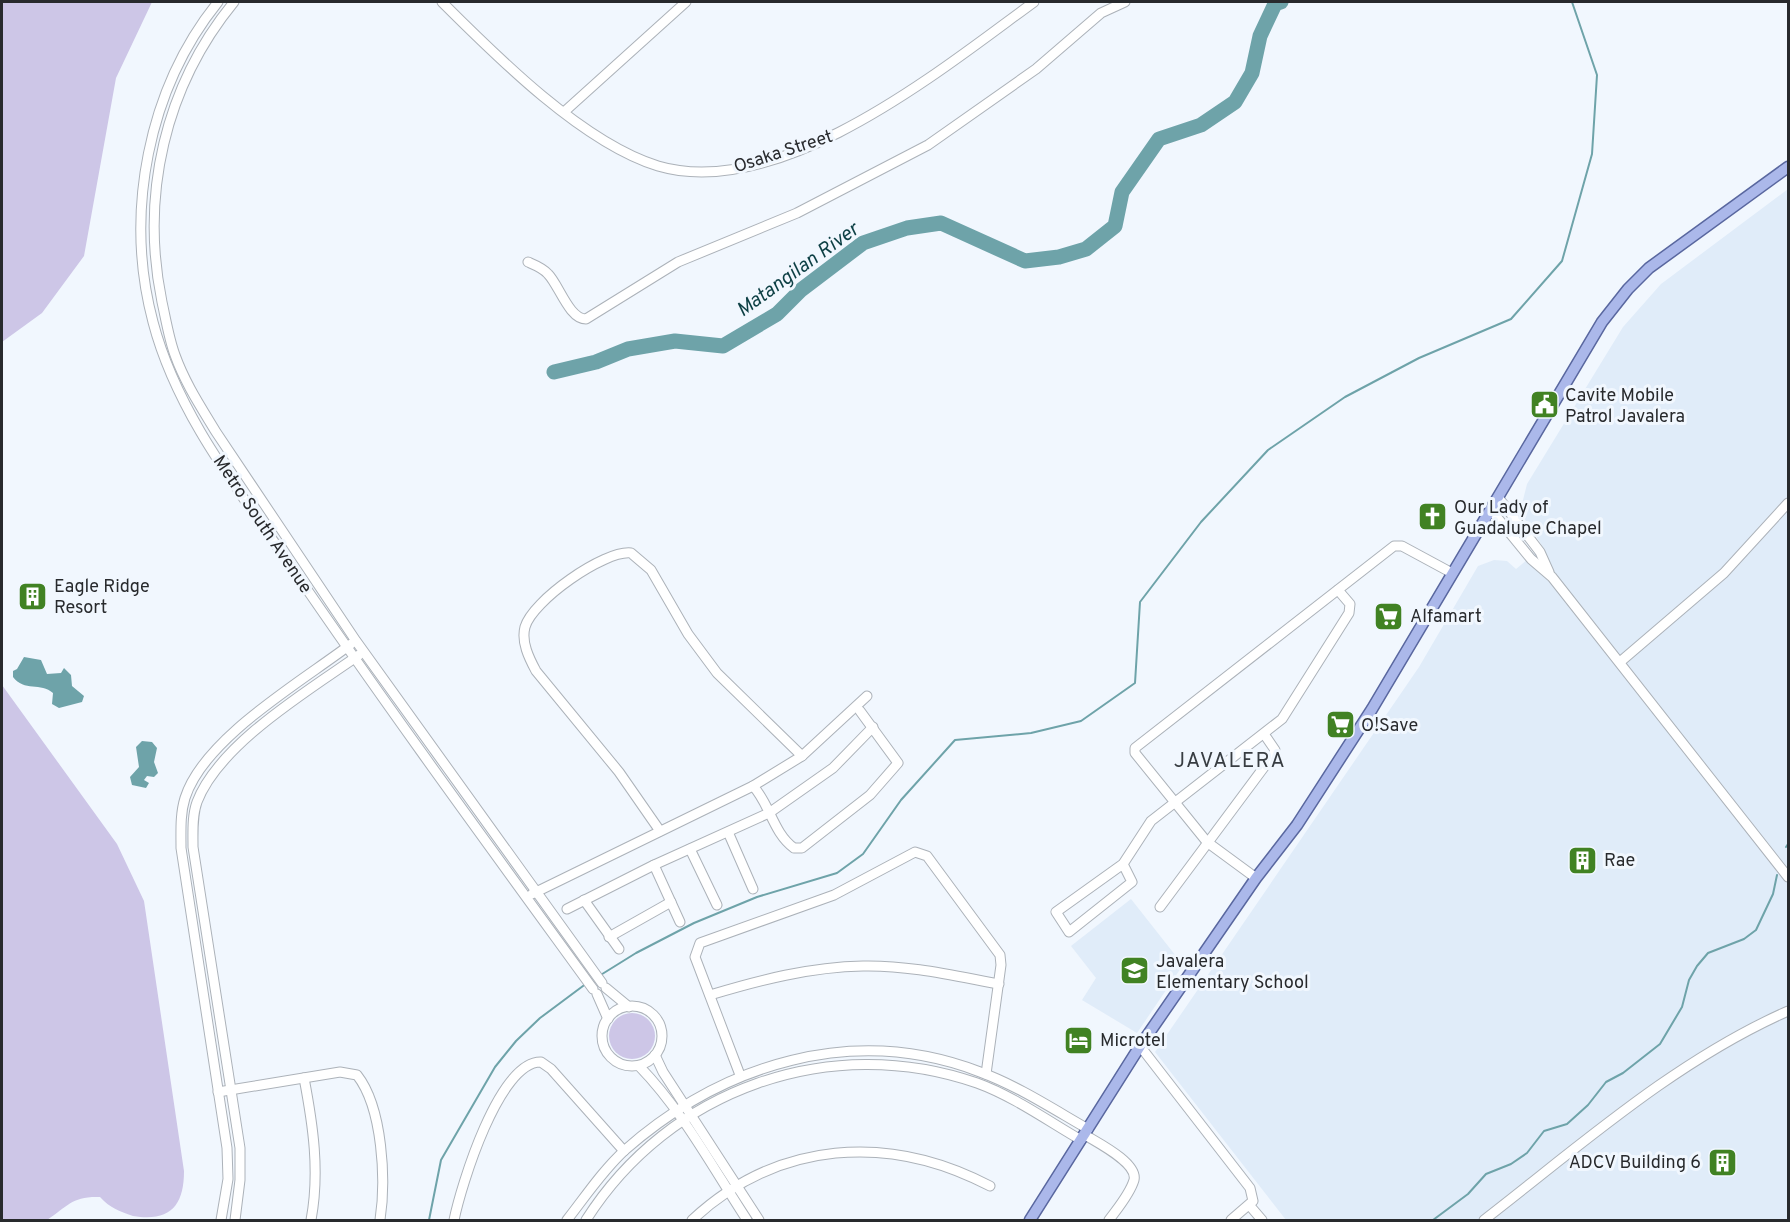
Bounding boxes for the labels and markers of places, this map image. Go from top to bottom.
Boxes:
place label: Cavite Mobile Patrol Javalera [1565,385,1685,429]
public building icon: Cavite Mobile Patrol Javalera [1528,389,1560,421]
place label: Our Lady of Guadalupe Chapel [1454,497,1602,541]
church icon: Our Lady of Guadalupe Chapel [1417,501,1449,533]
place label: Eagle Ridge Resort [54,576,150,620]
building icon: Eagle Ridge Resort [17,580,49,612]
supermarket icon: Alfamart [1373,600,1405,632]
place label: Alfamart [1410,606,1482,629]
supermarket icon: O!Save [1324,709,1356,741]
place label: O!Save [1361,715,1418,738]
building icon: Rae [1567,844,1599,876]
place label: Rae [1604,850,1635,873]
place label: Javalera Elementary School [1156,951,1309,995]
school or university icon: Javalera Elementary School [1119,955,1151,987]
hotel icon: Microtel [1063,1024,1095,1056]
place label: Microtel [1100,1030,1166,1053]
building icon: ADCV Building 6 [1706,1146,1738,1178]
place label: ADCV Building 6 [1569,1152,1701,1175]

